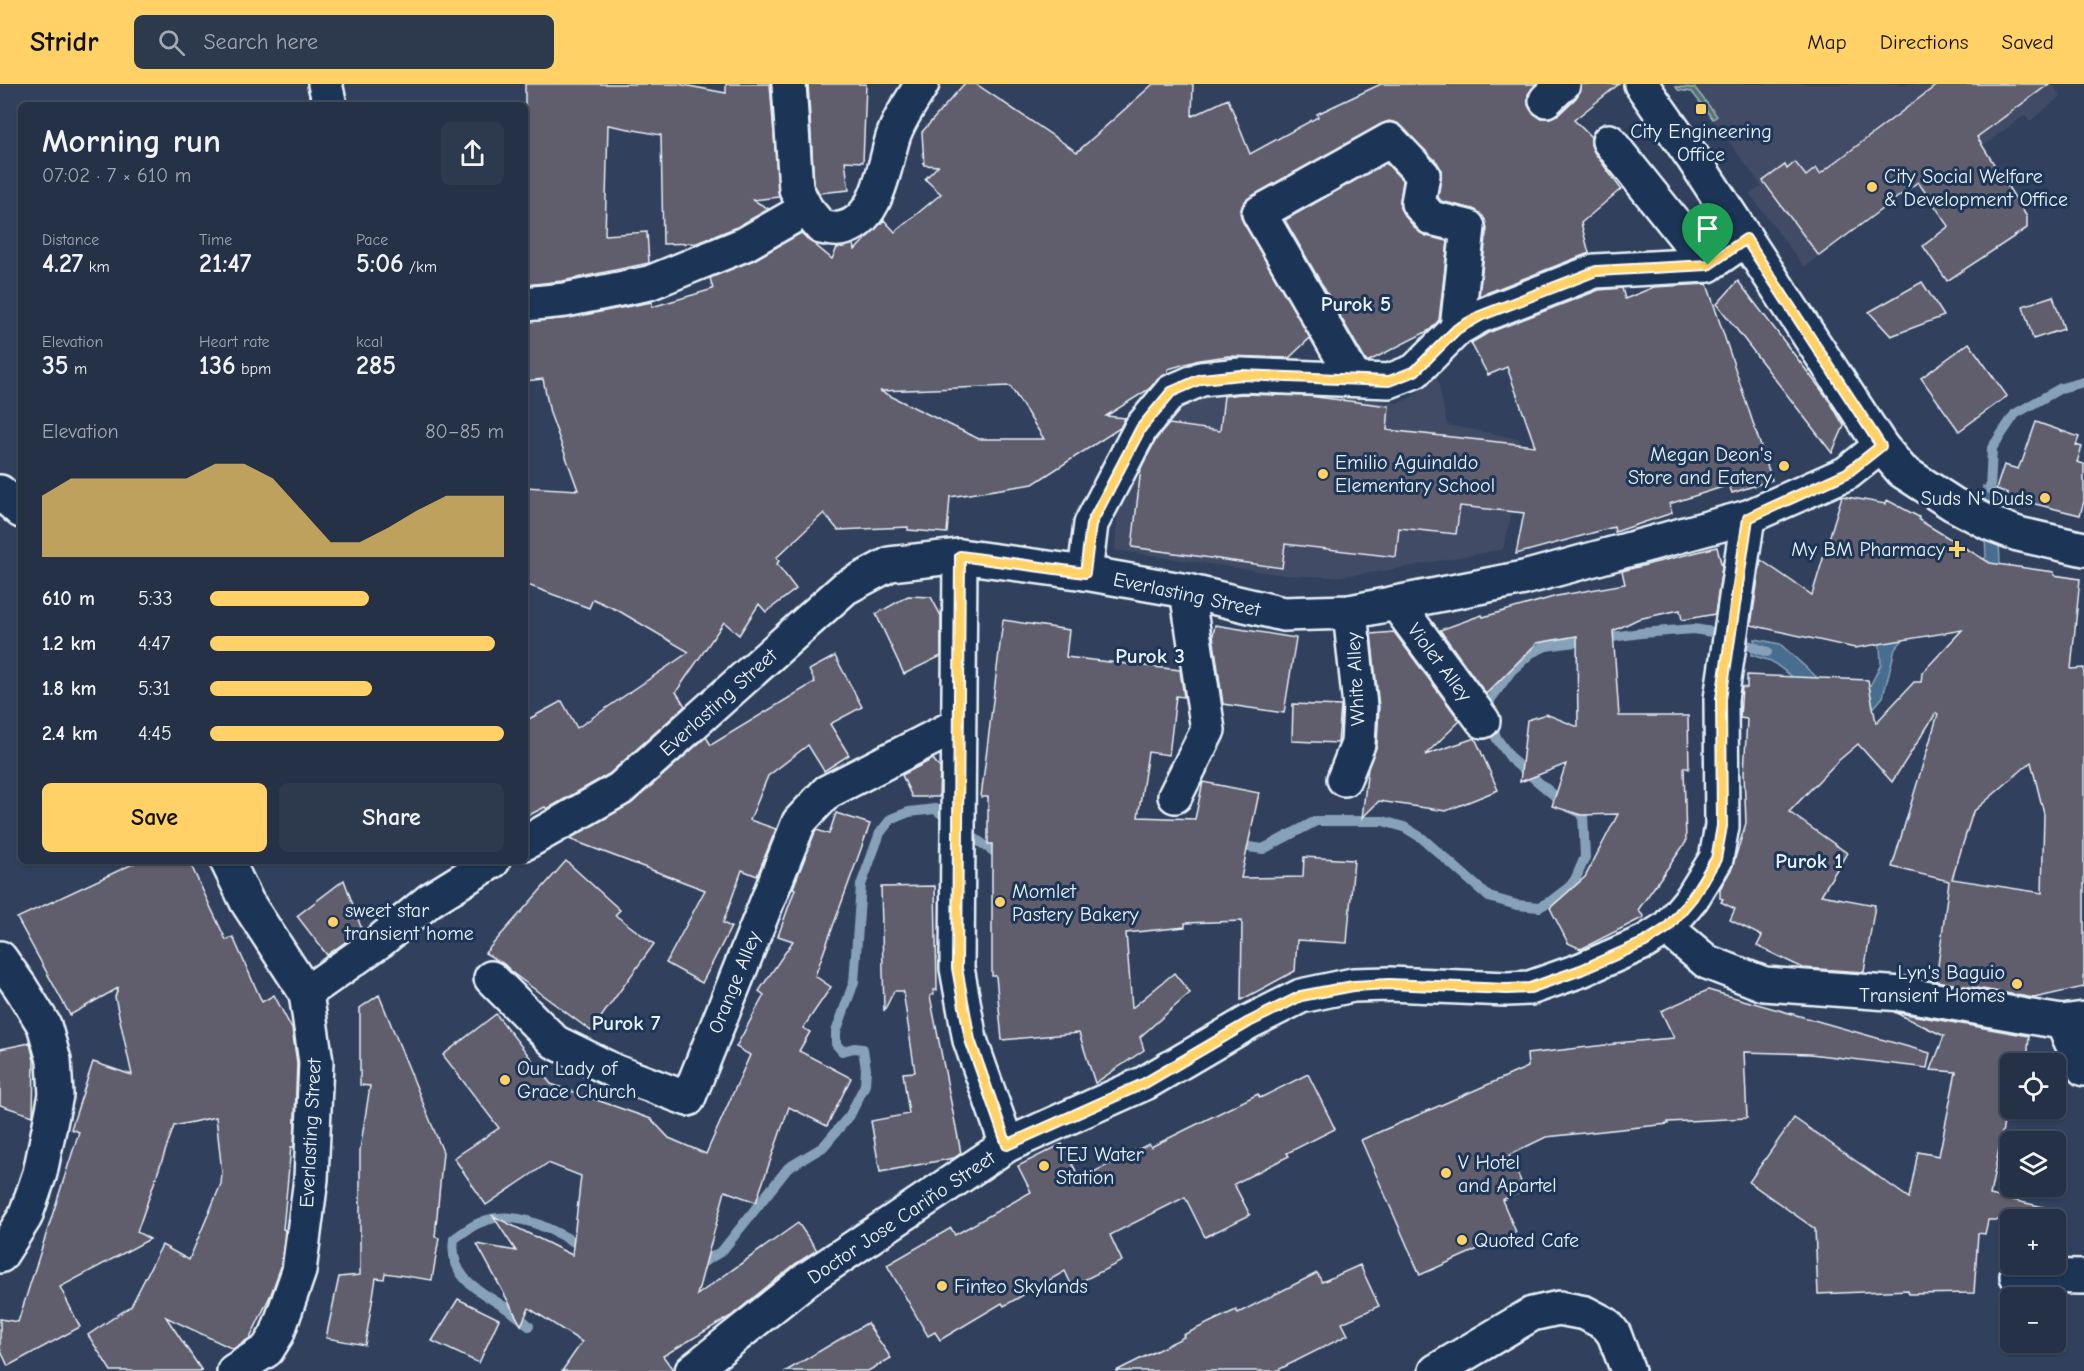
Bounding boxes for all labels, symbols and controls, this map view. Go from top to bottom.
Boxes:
search box [134,15,554,69]
text: Stridr [30,26,98,58]
icon: search [155,26,188,59]
text: Search here [203,29,318,55]
text: Map [1807,30,1847,54]
text: Directions [1880,30,1969,54]
text: Saved [2002,30,2054,54]
marker: City Engineering Office [1694,102,1708,116]
place label: City Engineering Office [1630,120,1772,166]
text: Morning run [42,122,221,160]
button: share [441,122,504,185]
text: 07:02 · 7 × 610 m [42,164,191,187]
place label: City Social Welfare & Development Office [1884,165,2068,211]
marker: City Social Welfare & Development Office [1865,180,1879,194]
pin [1682,203,1733,265]
icon: arrive [1691,212,1724,245]
text: Distance [42,231,99,249]
text: Time [199,231,232,249]
text: Pace [356,231,388,249]
text: 4.27 [42,249,83,279]
text: 21:47 [199,249,251,279]
text: 5:06 [356,249,404,279]
text: km [83,258,110,276]
text: /km [404,258,437,276]
district label: Purok 5 [1321,292,1391,316]
text: Elevation [42,333,103,351]
text: Heart rate [199,333,270,351]
text: kcal [356,333,383,351]
text: 35 [42,351,69,381]
text: 136 [199,351,236,381]
text: 285 [356,351,396,381]
text: m [69,360,87,378]
text: bpm [236,360,271,378]
text: Elevation [42,420,119,443]
text: 80–85 m [425,420,504,443]
place label: Megan Deon's Store and Eatery [1628,443,1772,489]
place label: Emilio Aguinaldo Elementary School [1335,451,1495,497]
marker: Megan Deon's Store and Eatery [1777,459,1791,473]
marker: Emilio Aguinaldo Elementary School [1316,467,1330,481]
place label: Suds N' Duds [1921,487,2033,510]
marker: Suds N' Duds [2038,491,2052,505]
place label: My BM Pharmacy [1791,538,1945,561]
marker: My BM Pharmacy [1950,542,1964,556]
street label: Everlasting Street [1111,568,1264,622]
text: 610 m [42,587,95,610]
text: 5:33 [138,587,173,610]
street label: Violet Alley [1403,619,1476,706]
street label: White Alley [1342,631,1369,726]
text: 1.2 km [42,632,96,655]
text: 4:47 [138,632,170,655]
street label: Everlasting Street [655,643,783,761]
district label: Purok 3 [1115,644,1185,668]
text: 1.8 km [42,677,97,700]
text: 5:31 [138,677,171,700]
text: 2.4 km [42,722,98,745]
text: 4:45 [138,722,172,745]
button: Save [42,783,267,852]
button: Share [279,783,504,852]
district label: Purok 1 [1775,849,1843,873]
place label: Momlet Pastery Bakery [1012,880,1139,926]
marker: Momlet Pastery Bakery [993,895,1007,909]
place label: sweet star transient home [344,899,474,945]
marker: sweet star transient home [326,915,340,929]
street label: Orange Alley [703,928,765,1037]
place label: Lyn's Baguio Transient Homes [1859,961,2005,1007]
marker: Lyn's Baguio Transient Homes [2010,977,2024,991]
district label: Purok 7 [592,1011,661,1035]
map controls [2000,1053,2066,1353]
button: locate [2000,1053,2066,1119]
street label: Everlasting Street [295,1056,326,1208]
place label: Our Lady of Grace Church [517,1057,636,1103]
marker: Our Lady of Grace Church [498,1073,512,1087]
button: layers [2000,1131,2066,1197]
place label: TEJ Water Station [1056,1143,1144,1189]
street label: Doctor Jose Cariño Street [803,1145,1000,1289]
place label: V Hotel and Apartel [1458,1151,1557,1197]
marker: TEJ Water Station [1037,1159,1051,1173]
marker: V Hotel and Apartel [1439,1166,1453,1180]
button: + [2000,1209,2066,1275]
place label: Quoted Cafe [1474,1229,1579,1252]
marker: Quoted Cafe [1455,1233,1469,1247]
place label: Finteo Skylands [954,1275,1088,1298]
marker: Finteo Skylands [935,1279,949,1293]
button: − [2000,1287,2066,1353]

